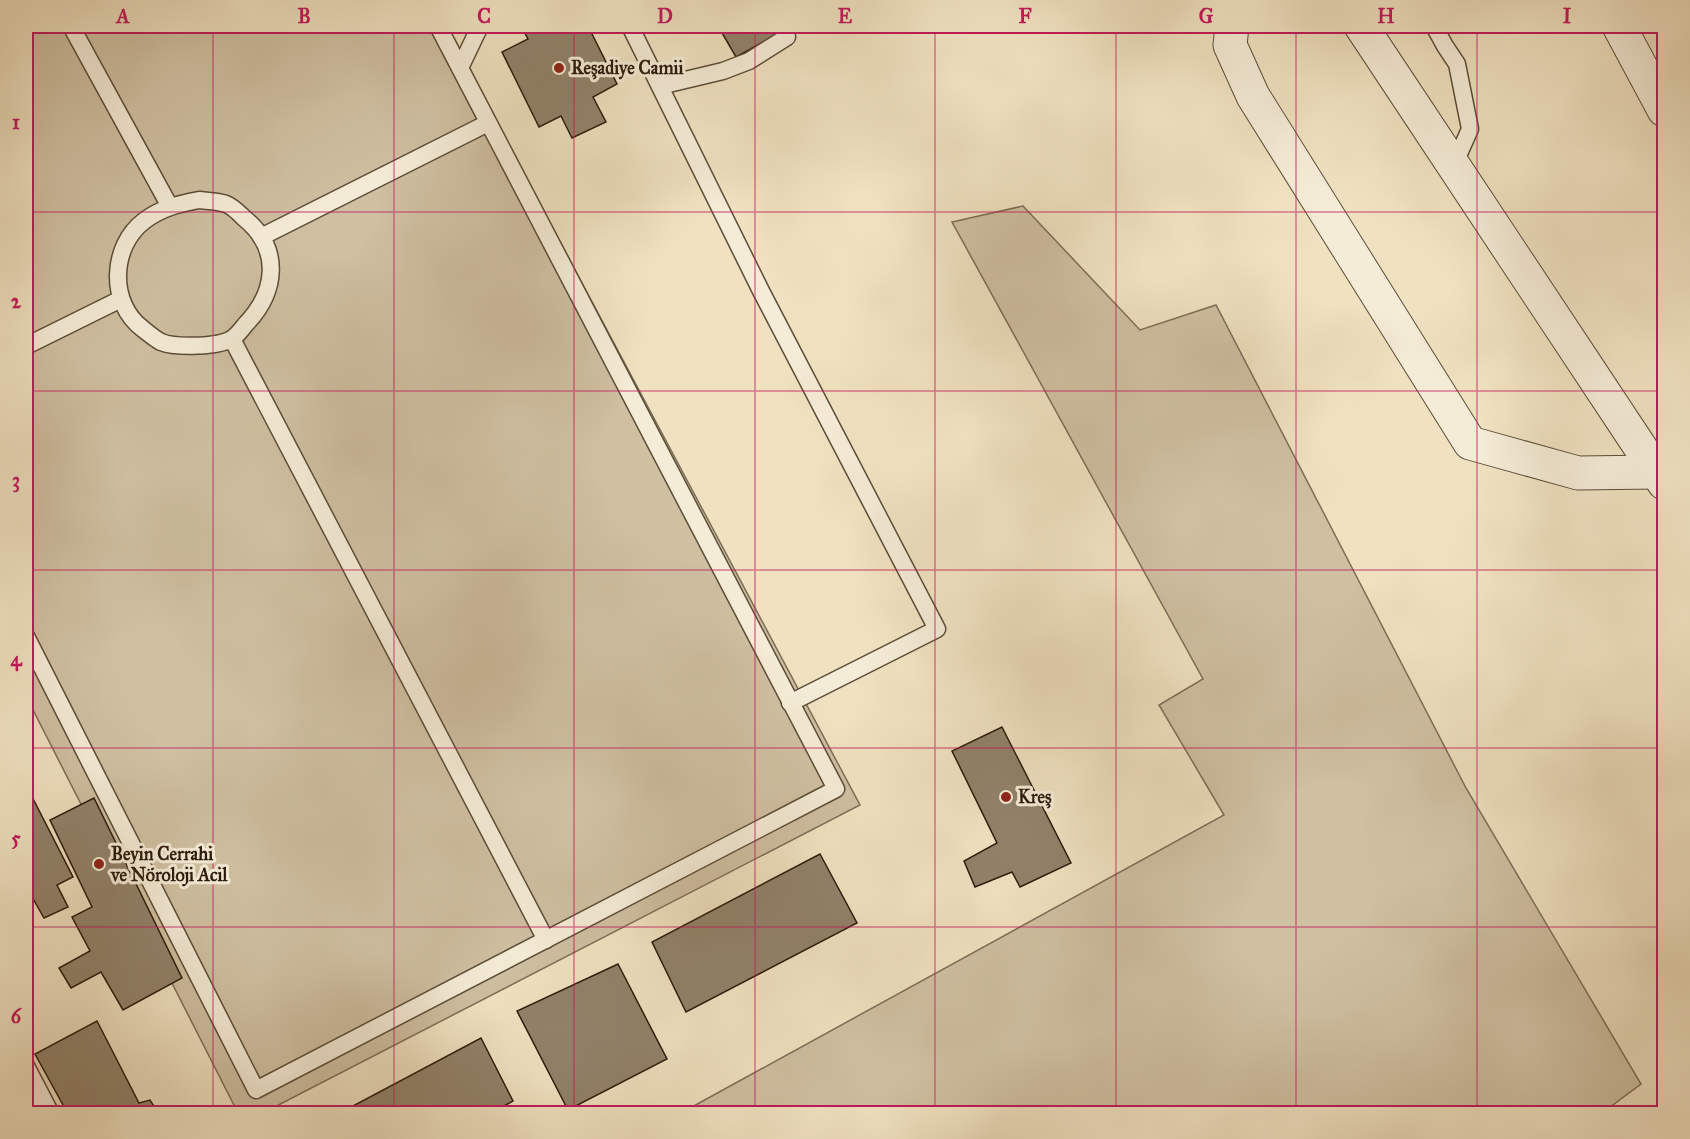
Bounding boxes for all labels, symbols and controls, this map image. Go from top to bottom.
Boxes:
text: A [114,4,130,28]
text: B [297,4,311,28]
text: C [477,4,491,28]
text: D [657,4,673,28]
text: E [838,4,853,28]
text: F [1018,4,1032,28]
text: G [1199,4,1214,28]
text: H [1377,4,1395,28]
text: I [1563,4,1572,28]
place label: Reşadiye Camii [571,57,684,80]
marker: Reşadiye Camii [552,61,566,75]
text: 1 [12,110,20,134]
text: 2 [11,289,22,313]
text: 3 [12,468,20,493]
text: 4 [10,647,22,672]
place label: Kreş [1018,786,1052,809]
marker: Kreş [999,790,1013,804]
text: 5 [11,826,21,850]
place label: Beyin Cerrahi ve Nöroloji Acil [110,843,228,887]
marker: Beyin Cerrahi ve Nöroloji Acil [92,857,106,871]
text: 6 [11,1004,23,1028]

